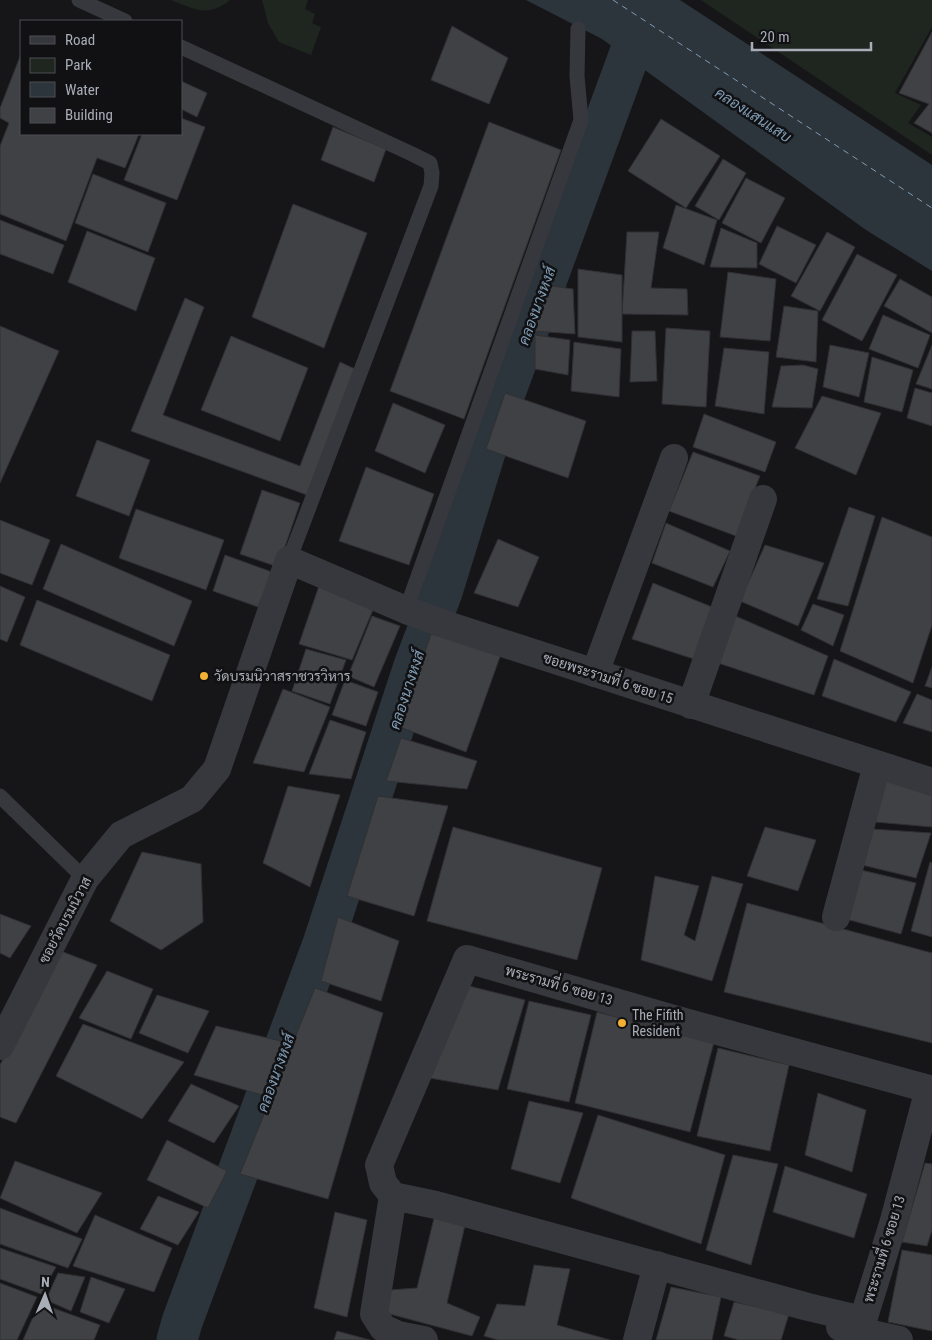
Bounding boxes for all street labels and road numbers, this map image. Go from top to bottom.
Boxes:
street label: ซอยพระรามที่ 6 ซอย 15 [541,646,676,707]
street label: ซอยวัดบรมนิวาส [35,874,95,966]
street label: พระรามที่ 6 ซอย 13 [503,958,616,1008]
street label: พระรามที่ 6 ซอย 13 [856,1192,908,1304]

